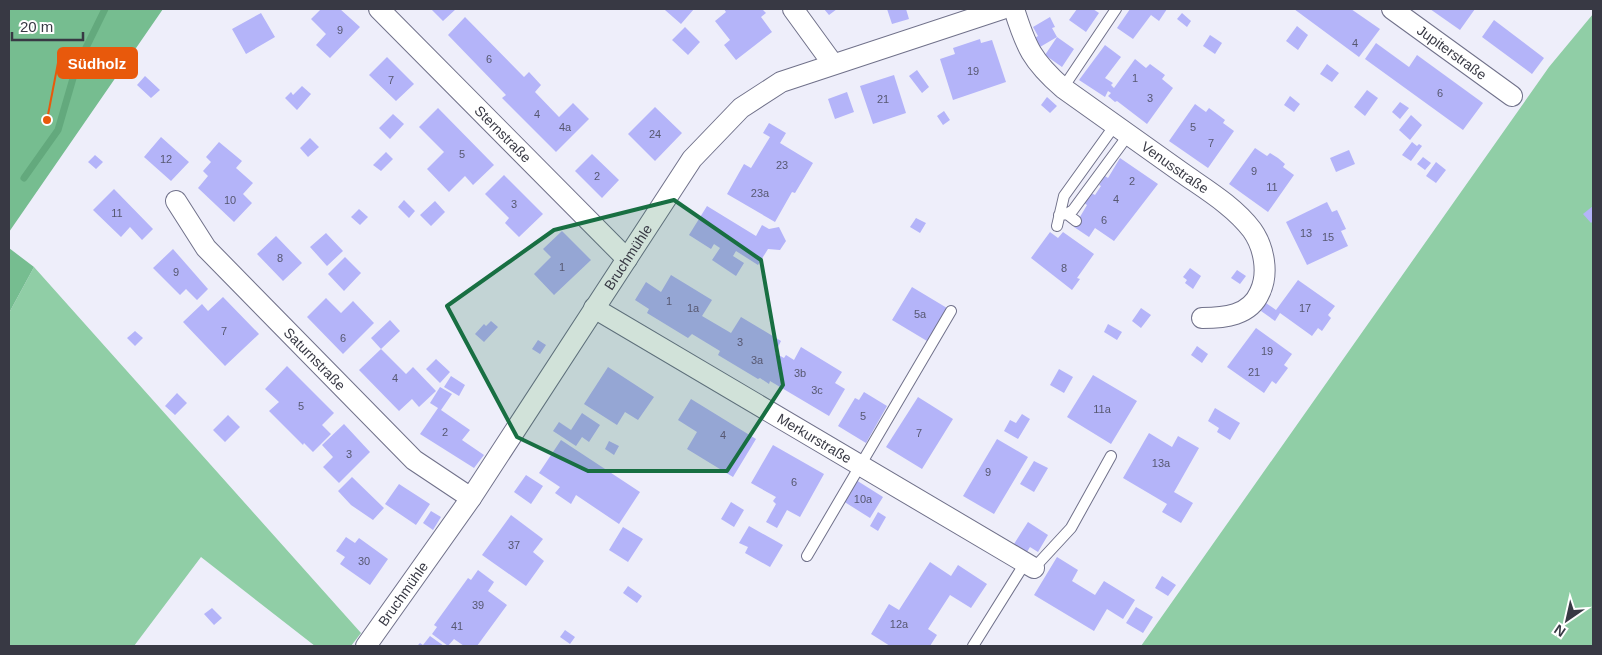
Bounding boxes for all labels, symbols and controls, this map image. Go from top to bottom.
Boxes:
scale bar [12,10,84,42]
text: 20 m [20,18,53,35]
street label: Jupiterstraße [1414,22,1490,83]
house number: 9 [337,24,343,36]
house number: 4 [1352,37,1358,49]
callout: Südholz [58,48,137,78]
house number: 6 [486,53,492,65]
text: Südholz [68,55,126,72]
house number: 19 [967,65,979,77]
house number: 1 [1132,72,1138,84]
house number: 7 [388,74,394,86]
house number: 6 [1437,87,1443,99]
house number: 3 [1147,92,1153,104]
house number: 21 [877,93,889,105]
street label: Sternstraße [471,102,535,166]
house number: 4 [534,108,540,120]
house number: 4a [559,121,572,133]
house number: 5 [1190,121,1196,133]
house number: 24 [649,128,661,140]
house number: 7 [1208,137,1214,149]
street label: Venusstraße [1138,138,1212,197]
house number: 5 [459,148,465,160]
house number: 12 [160,153,172,165]
house number: 23 [776,159,788,171]
house number: 9 [1251,165,1257,177]
house number: 2 [594,170,600,182]
house number: 2 [1129,175,1135,187]
house number: 11 [1266,181,1278,193]
house number: 23a [751,187,770,199]
house number: 4 [1113,193,1119,205]
house number: 10 [224,194,236,206]
house number: 3 [511,198,517,210]
house number: 11 [111,207,123,219]
house number: 6 [1101,214,1107,226]
street label: Bruchmühle [601,221,655,293]
house number: 13 [1300,227,1312,239]
house number: 15 [1322,231,1334,243]
house number: 8 [277,252,283,264]
house number: 1 [559,261,565,273]
house number: 8 [1061,262,1067,274]
house number: 9 [173,266,179,278]
house number: 1 [666,295,672,307]
house number: 1a [687,302,700,314]
house number: 17 [1299,302,1311,314]
house number: 5a [914,308,927,320]
street label: Saturnstraße [281,324,349,393]
house number: 7 [221,325,227,337]
house number: 6 [340,332,346,344]
house number: 3 [737,336,743,348]
house number: 19 [1261,345,1273,357]
house number: 3a [751,354,764,366]
house number: 21 [1248,366,1260,378]
house number: 3b [794,367,806,379]
house number: 4 [392,372,398,384]
house number: 3c [811,384,823,396]
house number: 5 [298,400,304,412]
house number: 11a [1093,403,1112,415]
street label: Merkurstraße [774,410,855,466]
house number: 5 [860,410,866,422]
house number: 2 [442,426,448,438]
house number: 7 [916,427,922,439]
house number: 4 [720,429,726,441]
house number: 3 [346,448,352,460]
house number: 13a [1152,457,1171,469]
house number: 9 [985,466,991,478]
house number: 6 [791,476,797,488]
house number: 10a [854,493,873,505]
house number: 37 [508,539,520,551]
house number: 30 [358,555,370,567]
street label: Bruchmühle [375,559,431,629]
north arrow [1542,595,1592,645]
house number: 39 [472,599,484,611]
house number: 12a [890,618,909,630]
house number: 41 [451,620,463,632]
text: N [1551,621,1568,640]

